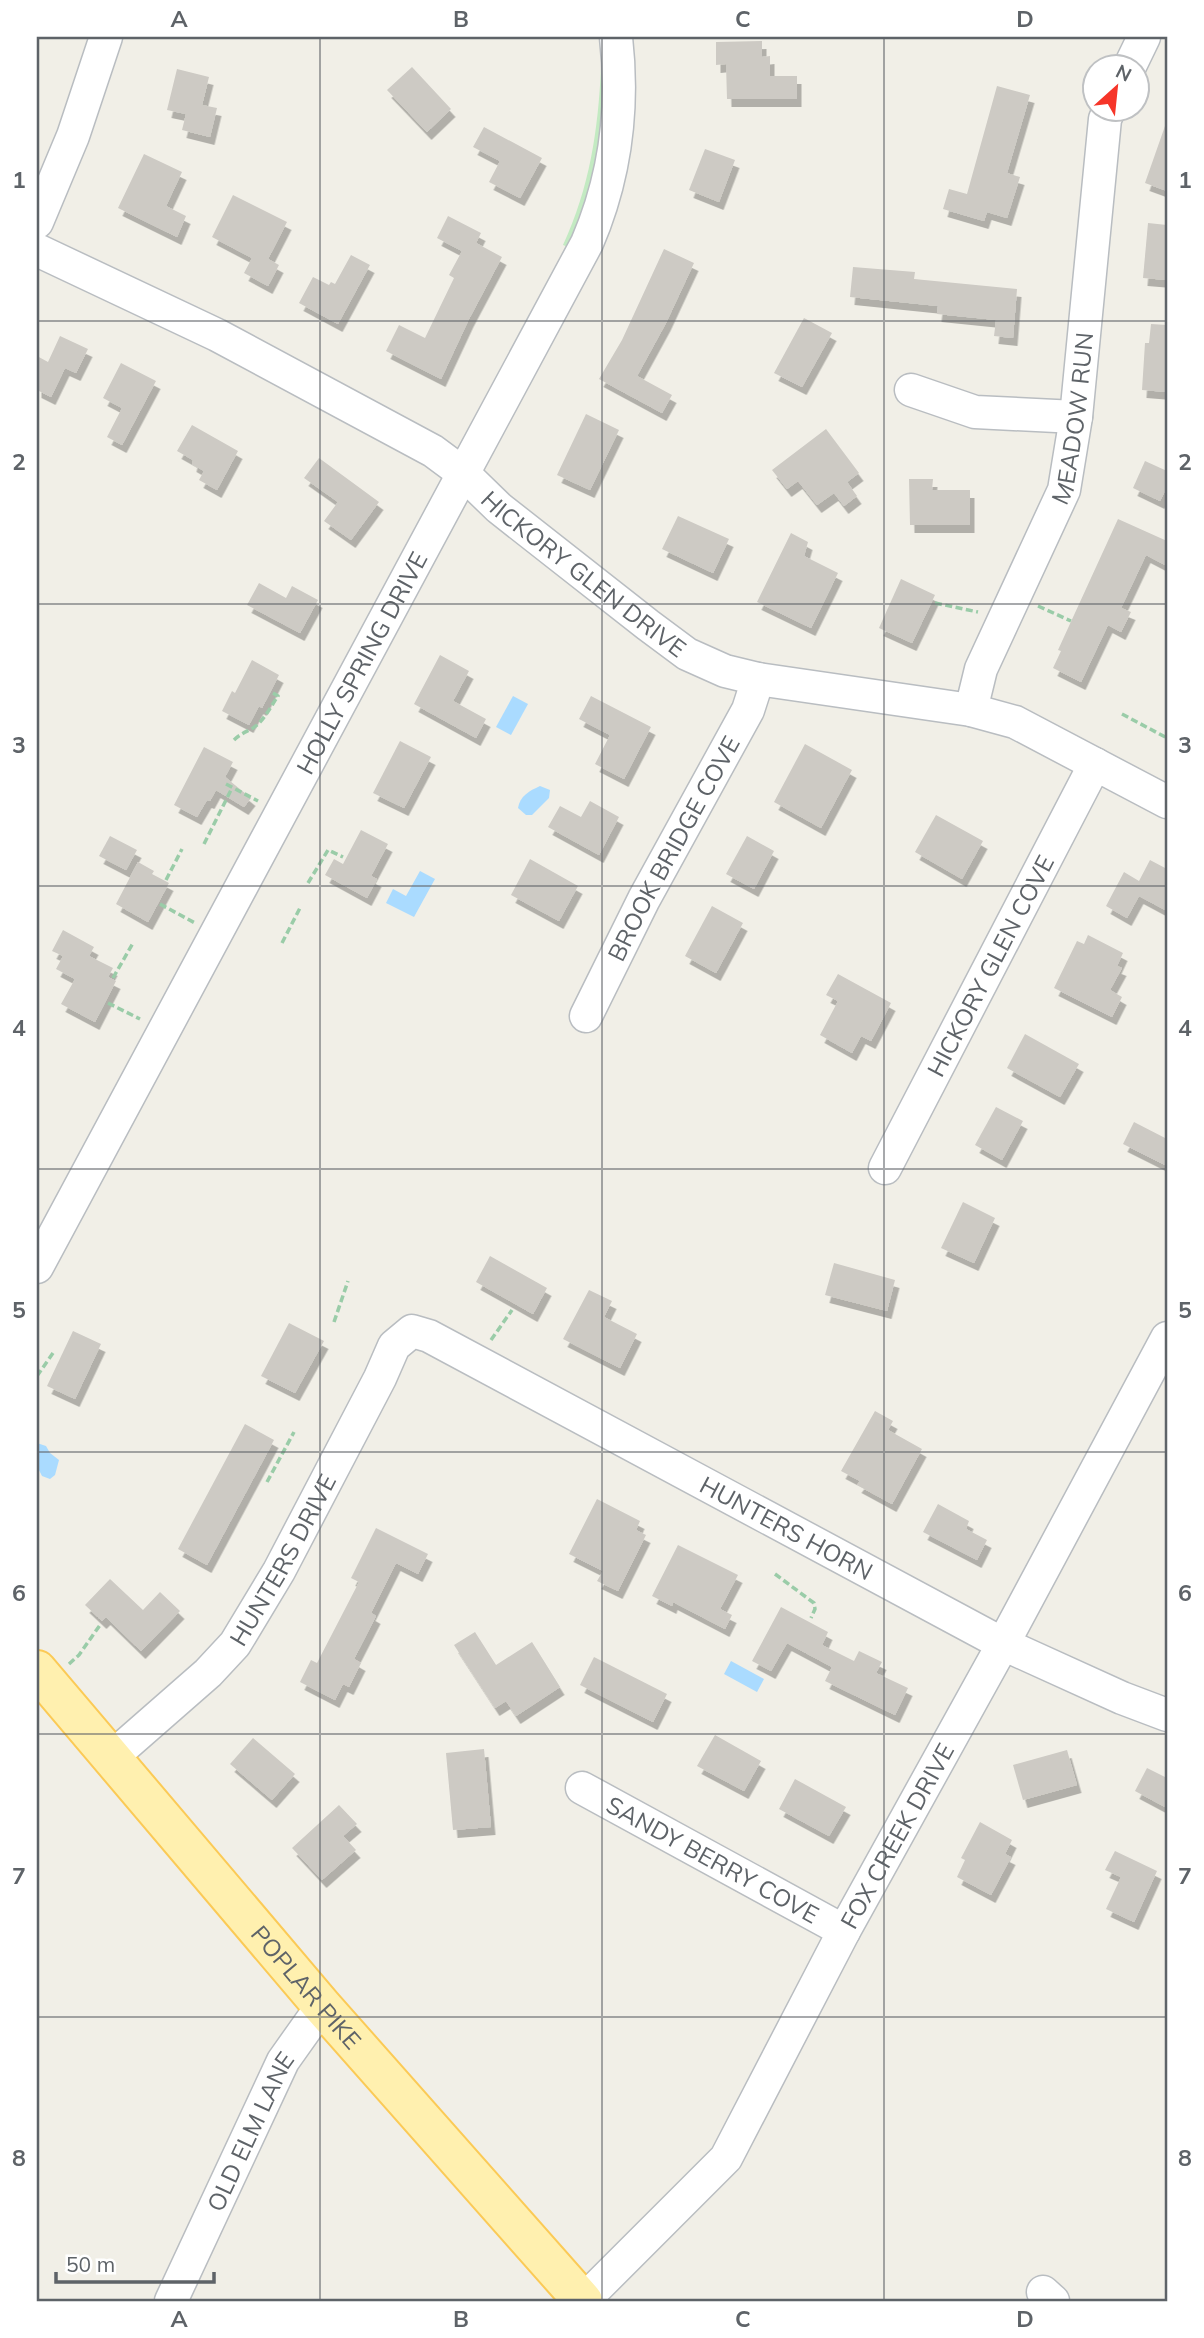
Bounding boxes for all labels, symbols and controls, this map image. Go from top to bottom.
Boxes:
text: A [170,4,188,33]
text: B [453,4,469,33]
text: C [735,4,751,33]
text: D [1016,4,1034,33]
north arrow [1082,52,1152,122]
text: N [1112,59,1136,87]
text: 1 [12,165,26,194]
text: 1 [1178,165,1192,194]
street label: MEADOW RUN [1044,331,1099,509]
text: 2 [12,447,26,476]
text: 2 [1178,447,1192,476]
street label: HICKORY GLEN DRIVE [475,484,692,663]
street label: HOLLY SPRING DRIVE [290,546,433,779]
text: 3 [12,730,26,759]
street label: BROOK BRIDGE COVE [601,730,746,966]
text: 3 [1178,730,1192,759]
street label: HICKORY GLEN COVE [920,850,1060,1081]
text: 4 [12,1013,26,1042]
text: 4 [1178,1013,1192,1042]
text: 5 [12,1295,26,1324]
text: 5 [1178,1295,1192,1324]
street label: HUNTERS DRIVE [223,1469,342,1651]
street label: HUNTERS HORN [695,1469,878,1586]
text: 6 [12,1578,26,1607]
text: 6 [1178,1578,1192,1607]
street label: FOX CREEK DRIVE [833,1738,960,1934]
street label: SANDY BERRY COVE [601,1789,824,1929]
text: 7 [12,1861,26,1890]
text: 7 [1178,1861,1192,1890]
street label: POPLAR PIKE [245,1919,368,2055]
street label: OLD ELM LANE [200,2046,300,2216]
text: 8 [12,2143,26,2172]
text: 8 [1178,2143,1192,2172]
scale bar [56,2240,214,2284]
text: 50 m [66,2251,115,2277]
text: A [170,2304,188,2333]
text: B [453,2304,469,2333]
text: C [735,2304,751,2333]
text: D [1016,2304,1034,2333]

